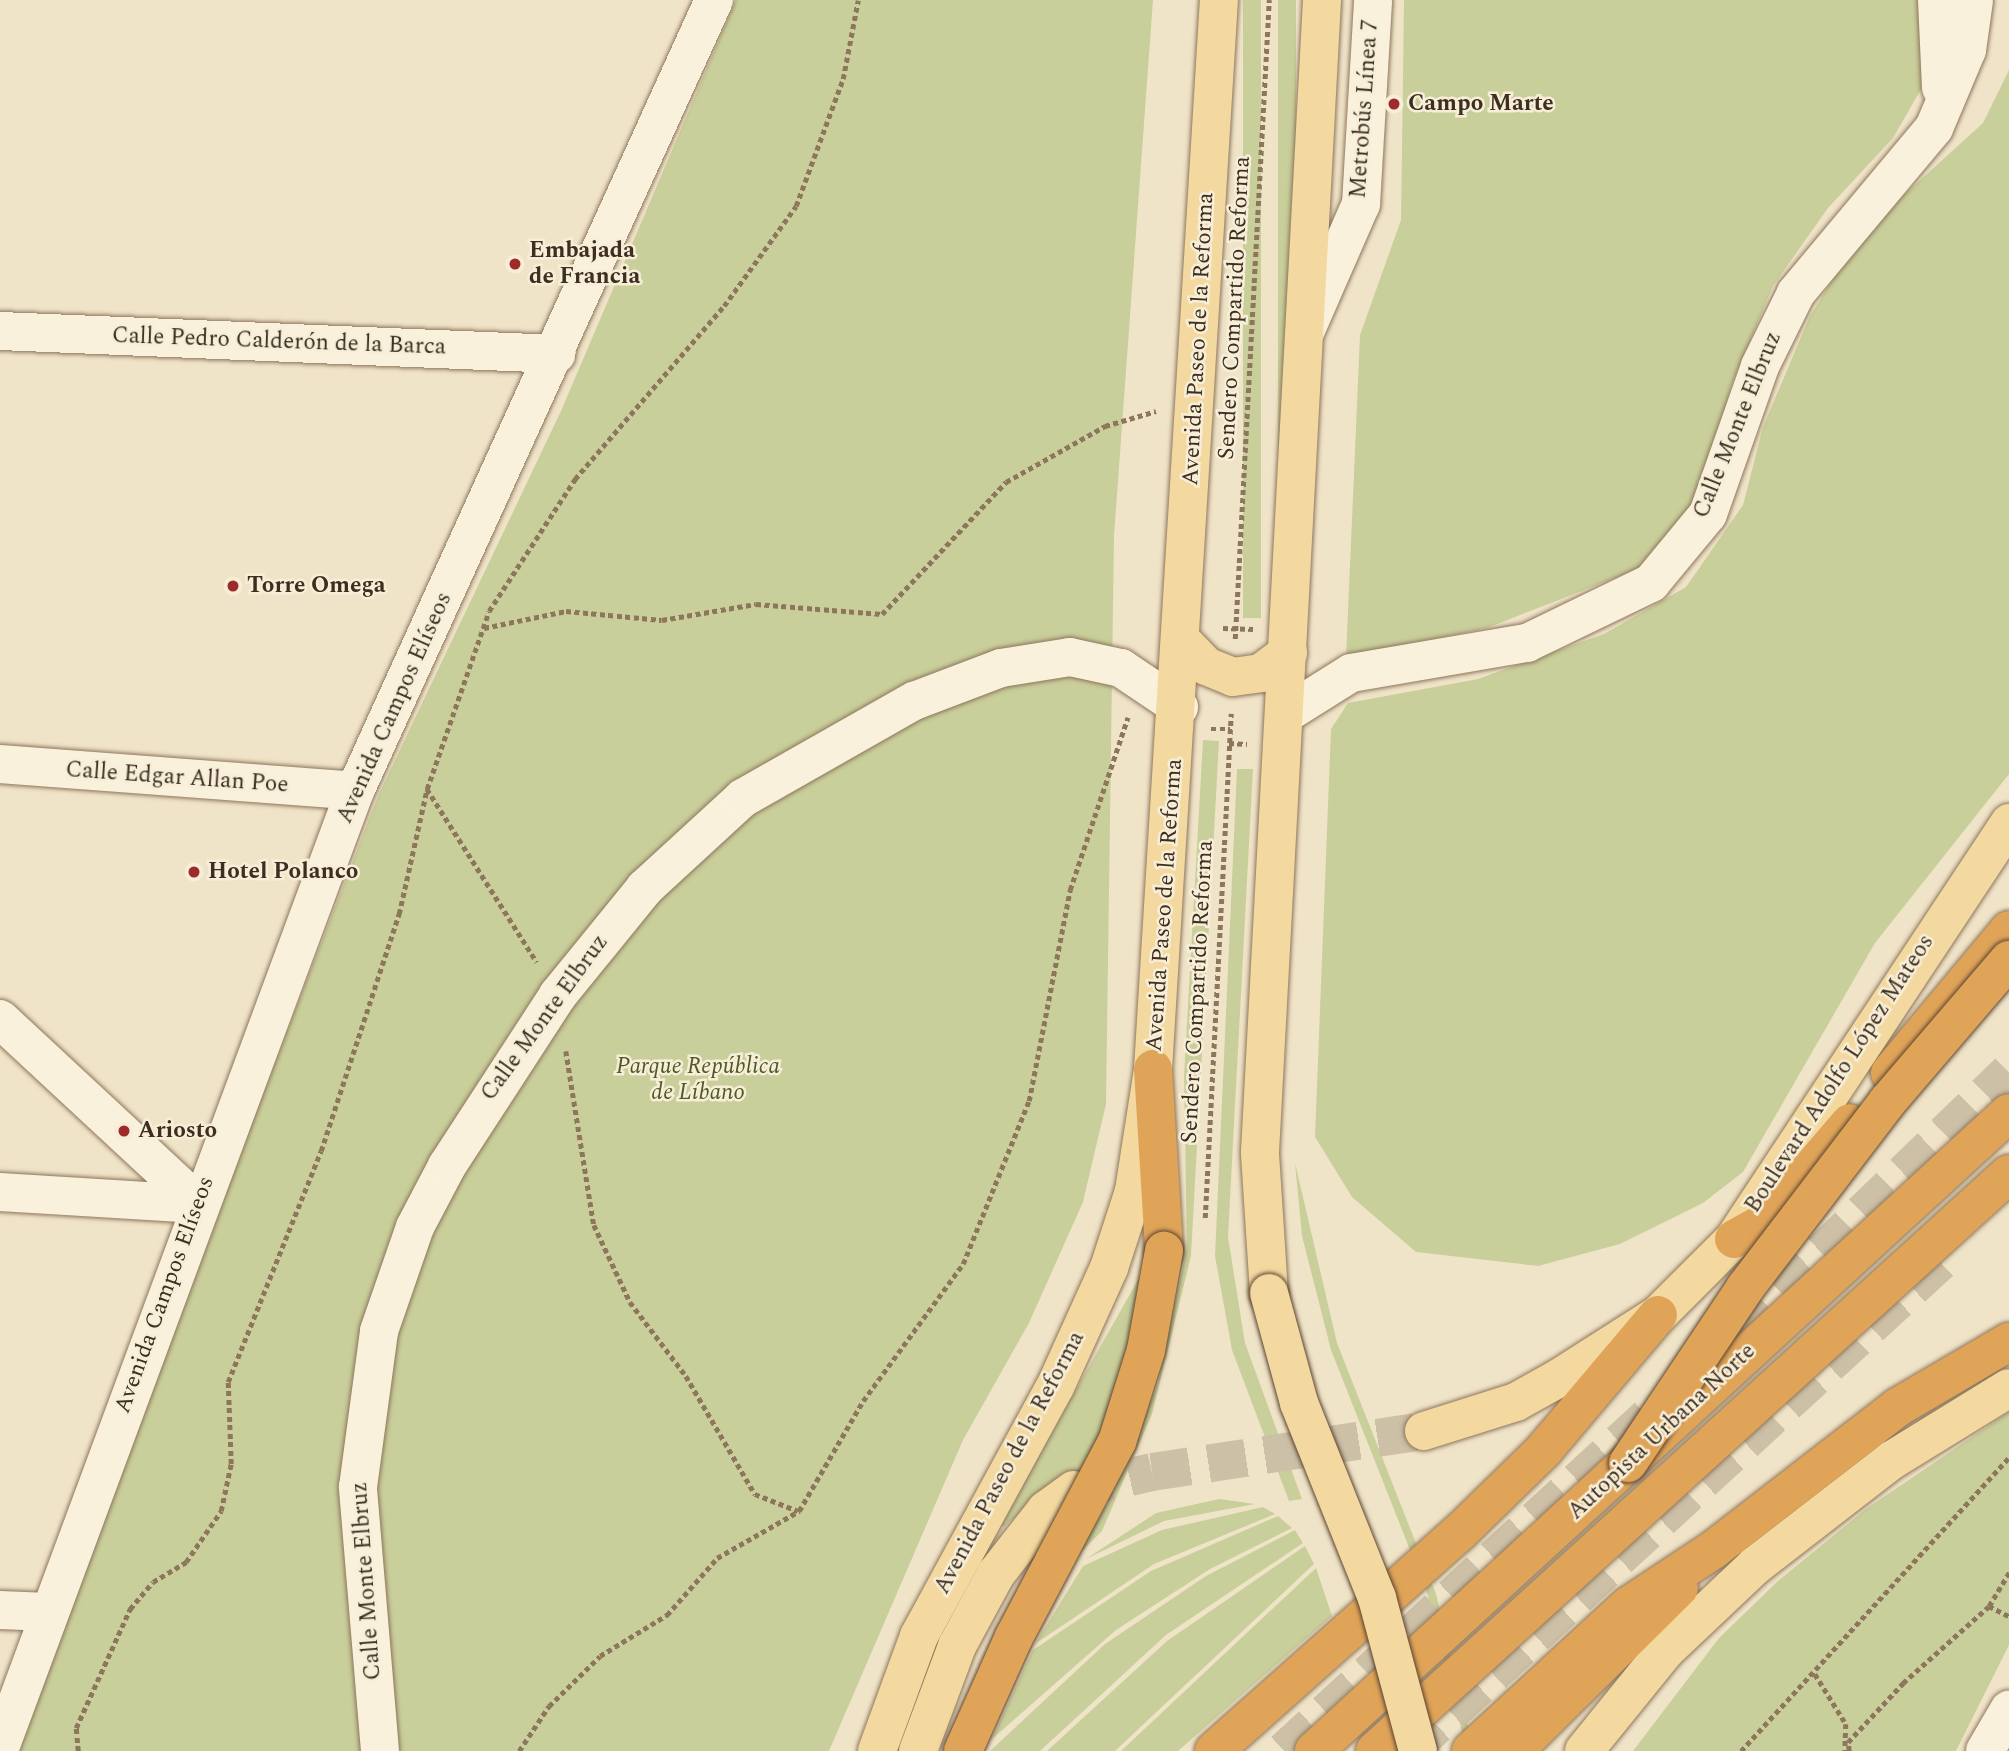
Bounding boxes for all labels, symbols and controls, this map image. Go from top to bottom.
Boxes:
street label: Metrobús Línea 7 [1345,19,1385,199]
place label: Campo Marte [1408,90,1554,118]
marker: Campo Marte [1386,96,1402,112]
street label: Sendero Compartido Reforma [1213,156,1257,460]
street label: Avenida Paseo de la Reforma [1178,192,1220,486]
place label: Embajada de Francia [529,237,640,291]
marker: Embajada de Francia [507,256,523,272]
street label: Calle Pedro Calderón de la Barca [111,322,447,362]
street label: Calle Monte Elbruz [1688,328,1788,522]
place label: Torre Omega [247,572,386,600]
marker: Torre Omega [225,578,241,594]
street label: Avenida Campos Elíseos [332,588,458,828]
street label: Calle Edgar Allan Poe [65,756,289,800]
street label: Avenida Paseo de la Reforma [1141,758,1189,1052]
street label: Sendero Compartido Reforma [1176,840,1220,1144]
place label: Hotel Polanco [208,858,358,886]
marker: Hotel Polanco [186,864,202,880]
street label: Calle Monte Elbruz [475,929,615,1107]
street label: Boulevard Adolfo López Mateos [1740,930,1940,1218]
park label: Parque República de Líbano [616,1053,780,1107]
place label: Ariosto [138,1117,217,1145]
marker: Ariosto [116,1123,132,1139]
street label: Avenida Campos Elíseos [109,1173,221,1417]
street label: Avenida Paseo de la Reforma [929,1327,1091,1599]
street label: Autopista Urbana Norte [1563,1338,1761,1526]
street label: Calle Monte Elbruz [346,1481,388,1681]

